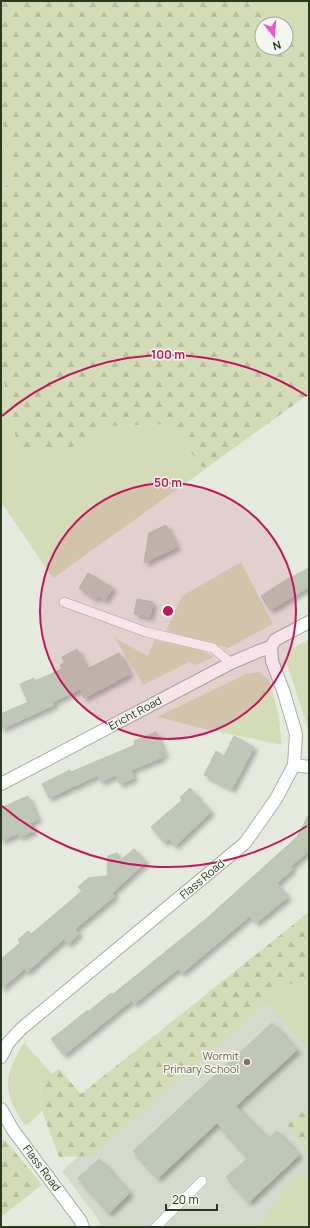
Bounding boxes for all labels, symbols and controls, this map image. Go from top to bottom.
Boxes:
north arrow [254,16,294,56]
text: N [271,38,283,54]
text: 100 m [151,346,185,363]
text: 50 m [154,474,182,491]
centre of rings [161,604,175,618]
street label: Ericht Road [106,692,164,733]
street label: Flass Road [176,856,227,902]
place label: Wormit Primary School [164,1048,239,1076]
marker: Wormit Primary School [242,1057,252,1067]
street label: Flass Road [20,1142,65,1194]
scale bar [166,1186,217,1212]
text: 20 m [172,1191,199,1208]

